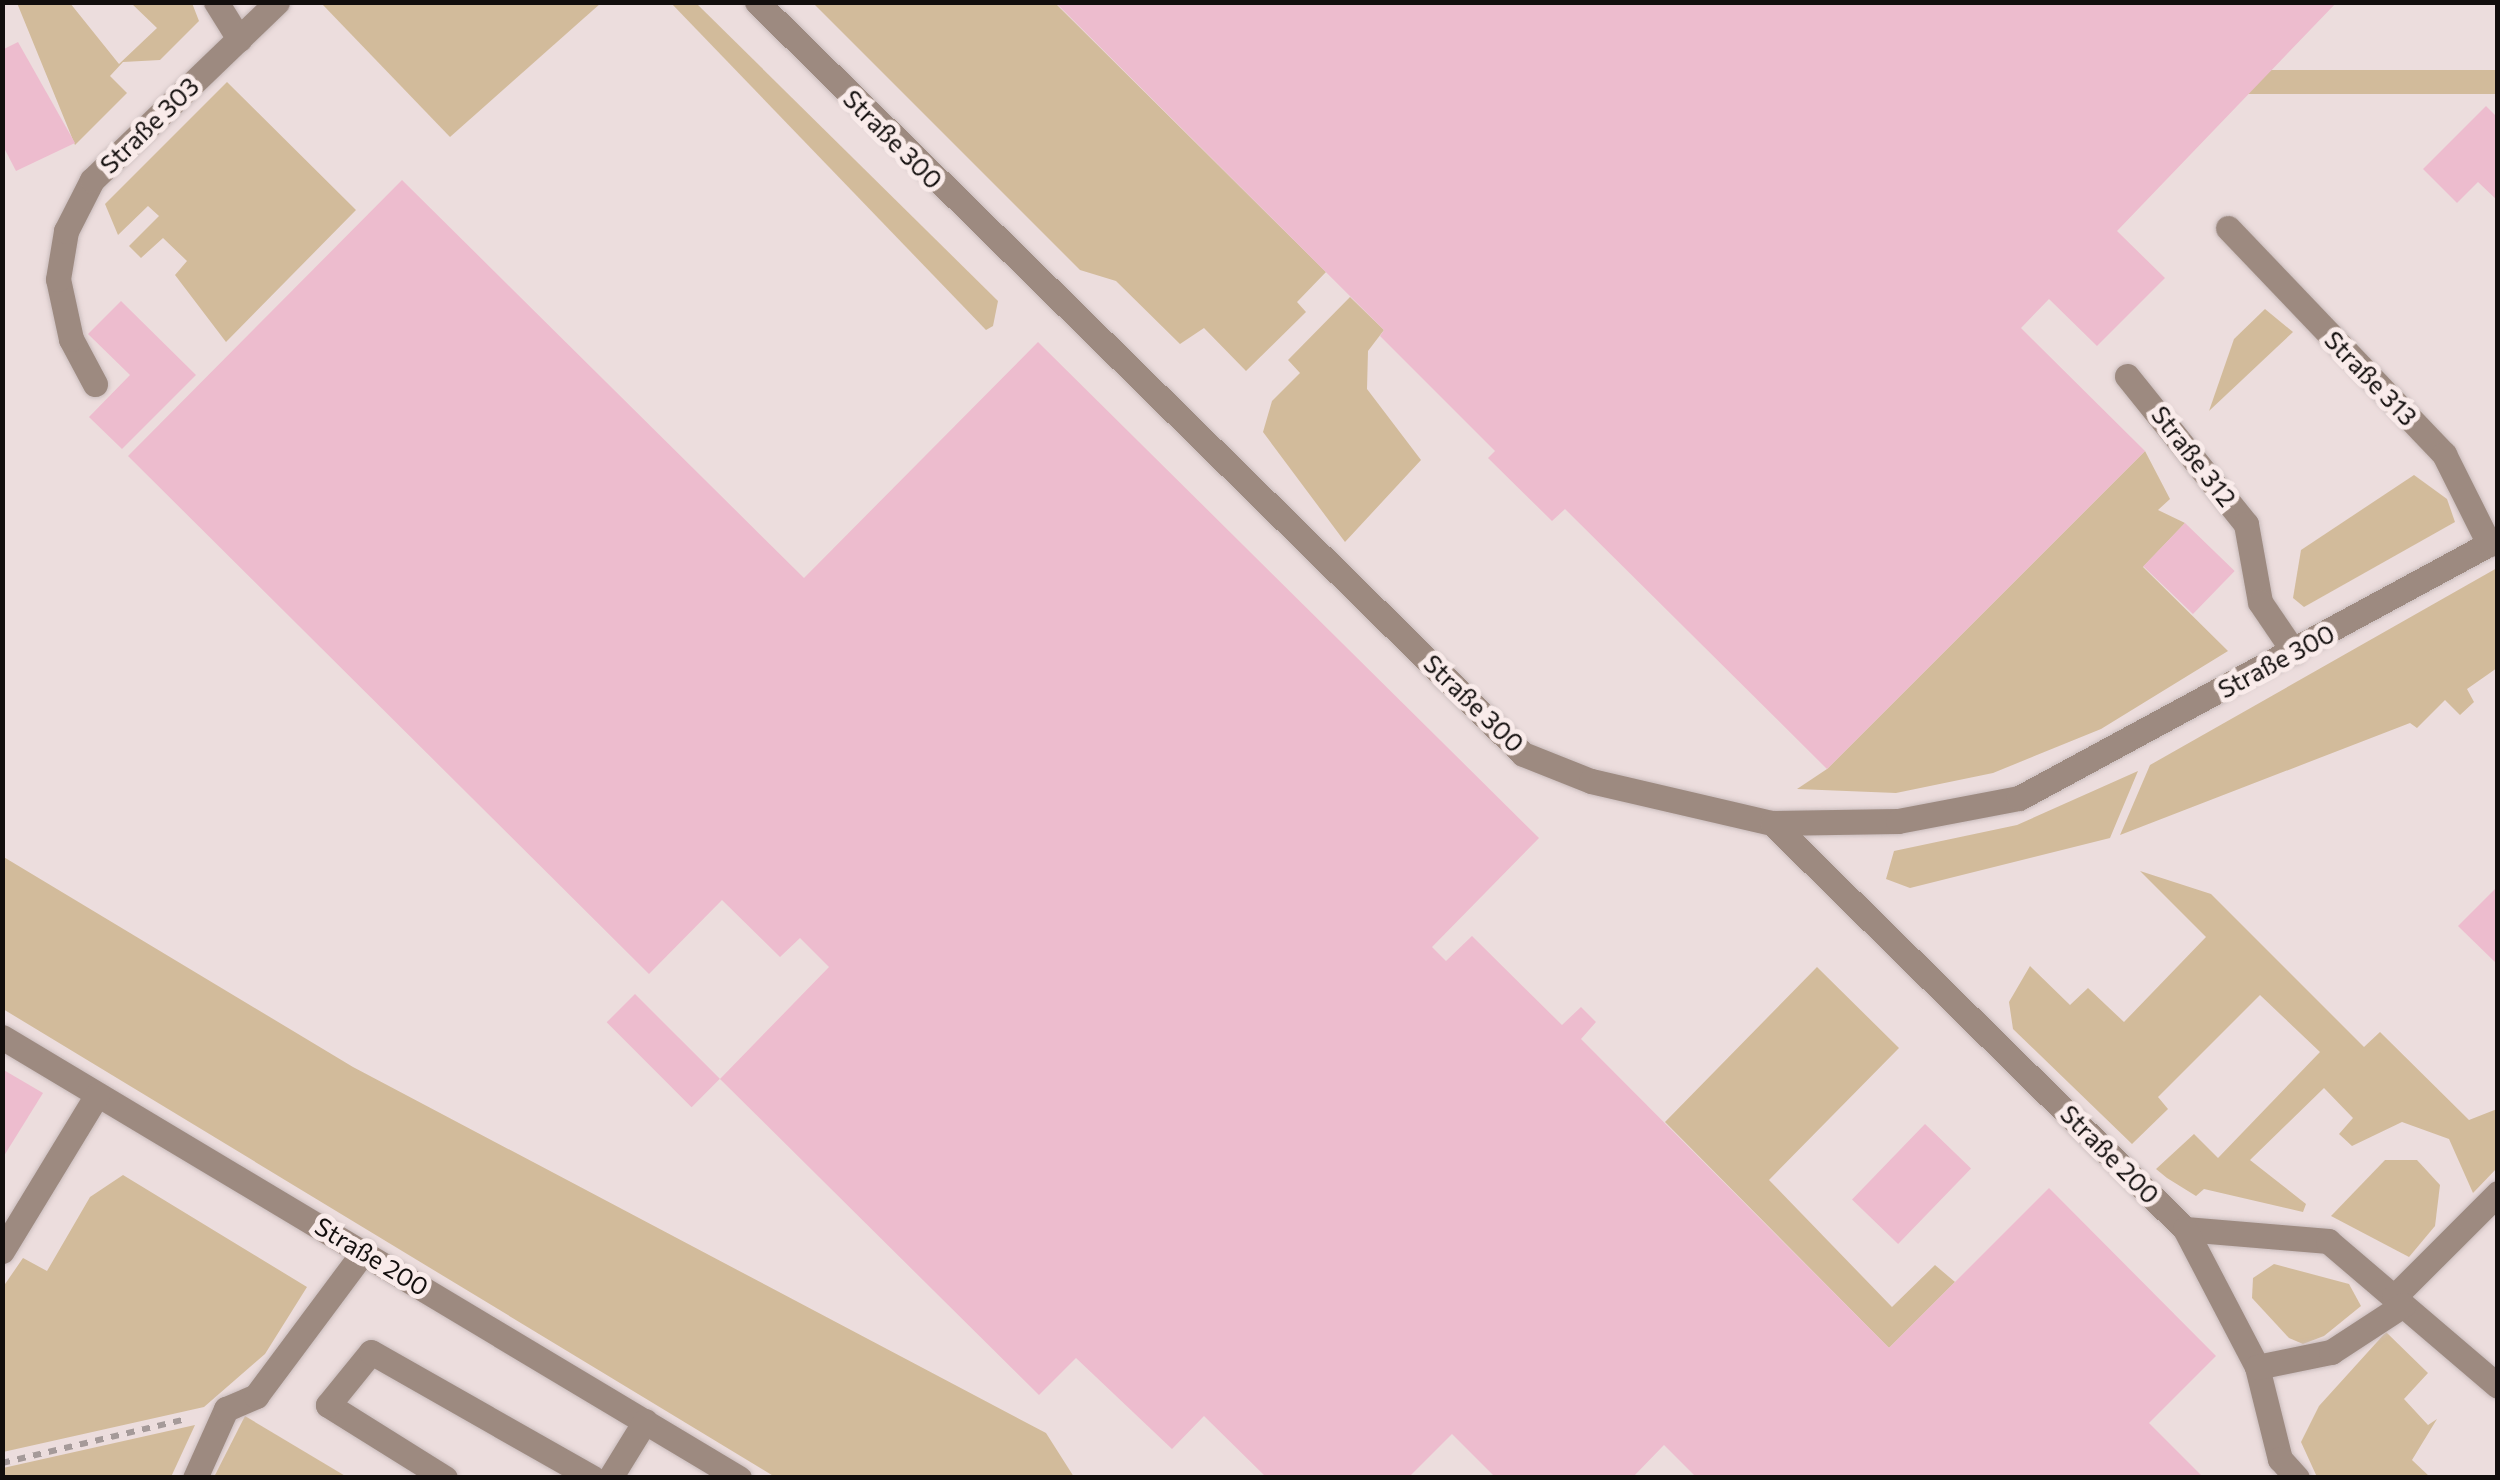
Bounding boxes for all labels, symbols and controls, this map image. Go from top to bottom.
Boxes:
street label: Straße 303 [93,71,205,179]
street label: Straße 300 [837,83,949,195]
street label: Straße 313 [2319,324,2423,432]
street label: Straße 312 [2145,400,2243,512]
street label: Straße 300 [2213,618,2339,704]
street label: Straße 300 [1418,648,1530,758]
street label: Straße 200 [2054,1098,2166,1210]
street label: Straße 200 [310,1210,434,1302]

